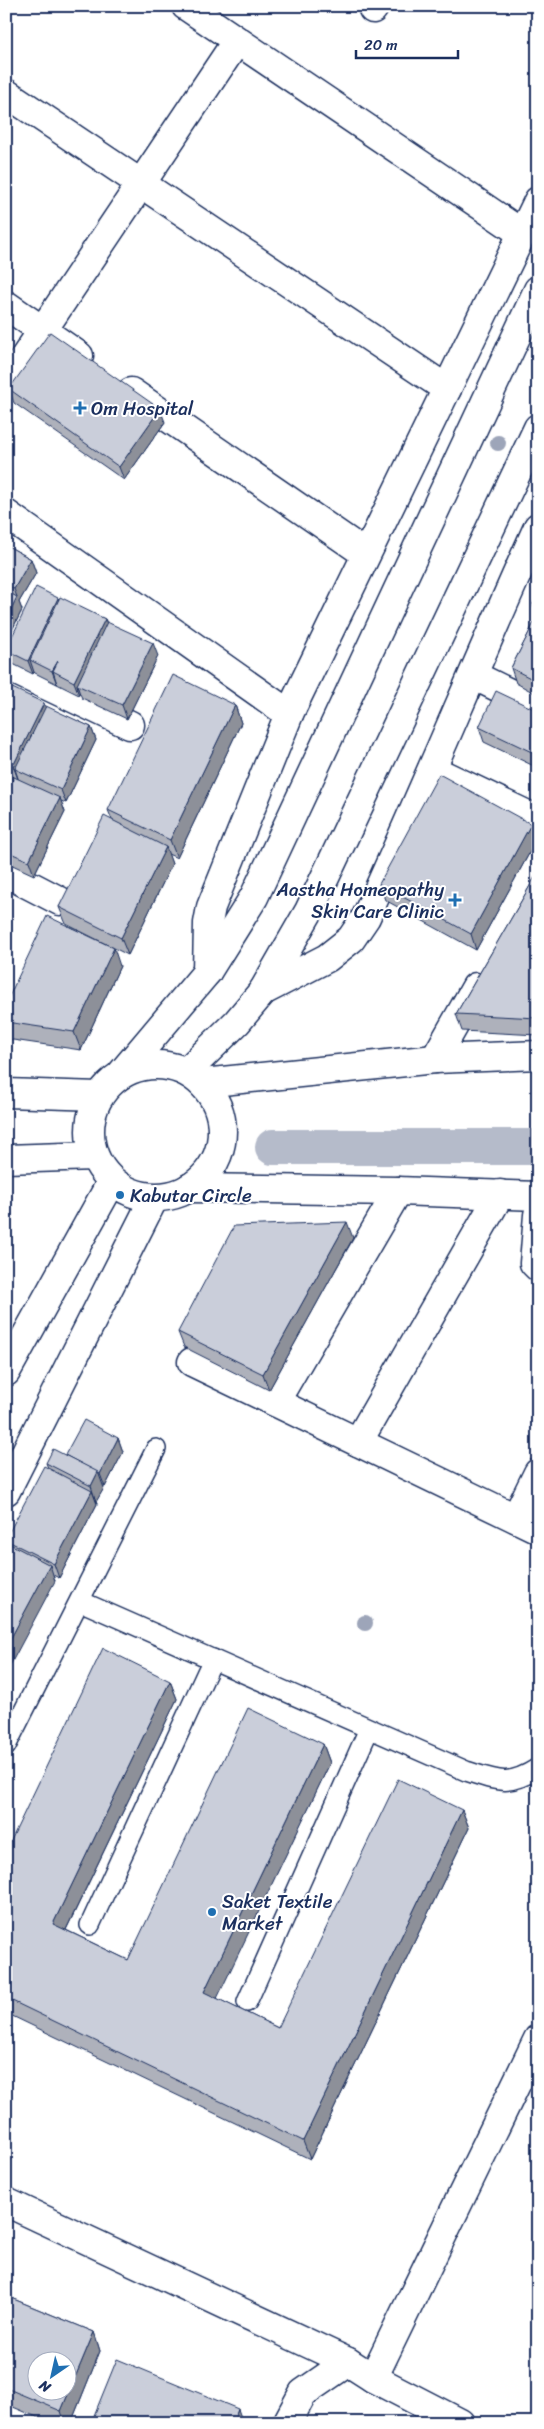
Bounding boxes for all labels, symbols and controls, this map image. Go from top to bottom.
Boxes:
scale bar [356,28,459,60]
text: 20 m [364,32,398,58]
place label: Om Hospital [91,392,194,425]
marker: Om Hospital [73,401,87,415]
place label: Aastha Homeopathy Skin Care Clinic [276,873,445,928]
marker: Aastha Homeopathy Skin Care Clinic [448,893,462,907]
place label: Kabutar Circle [130,1179,252,1212]
marker: Kabutar Circle [114,1189,126,1201]
place label: Saket Textile Market [222,1885,333,1940]
marker: Saket Textile Market [206,1906,218,1918]
north arrow [28,2352,78,2402]
text: N [34,2373,57,2400]

